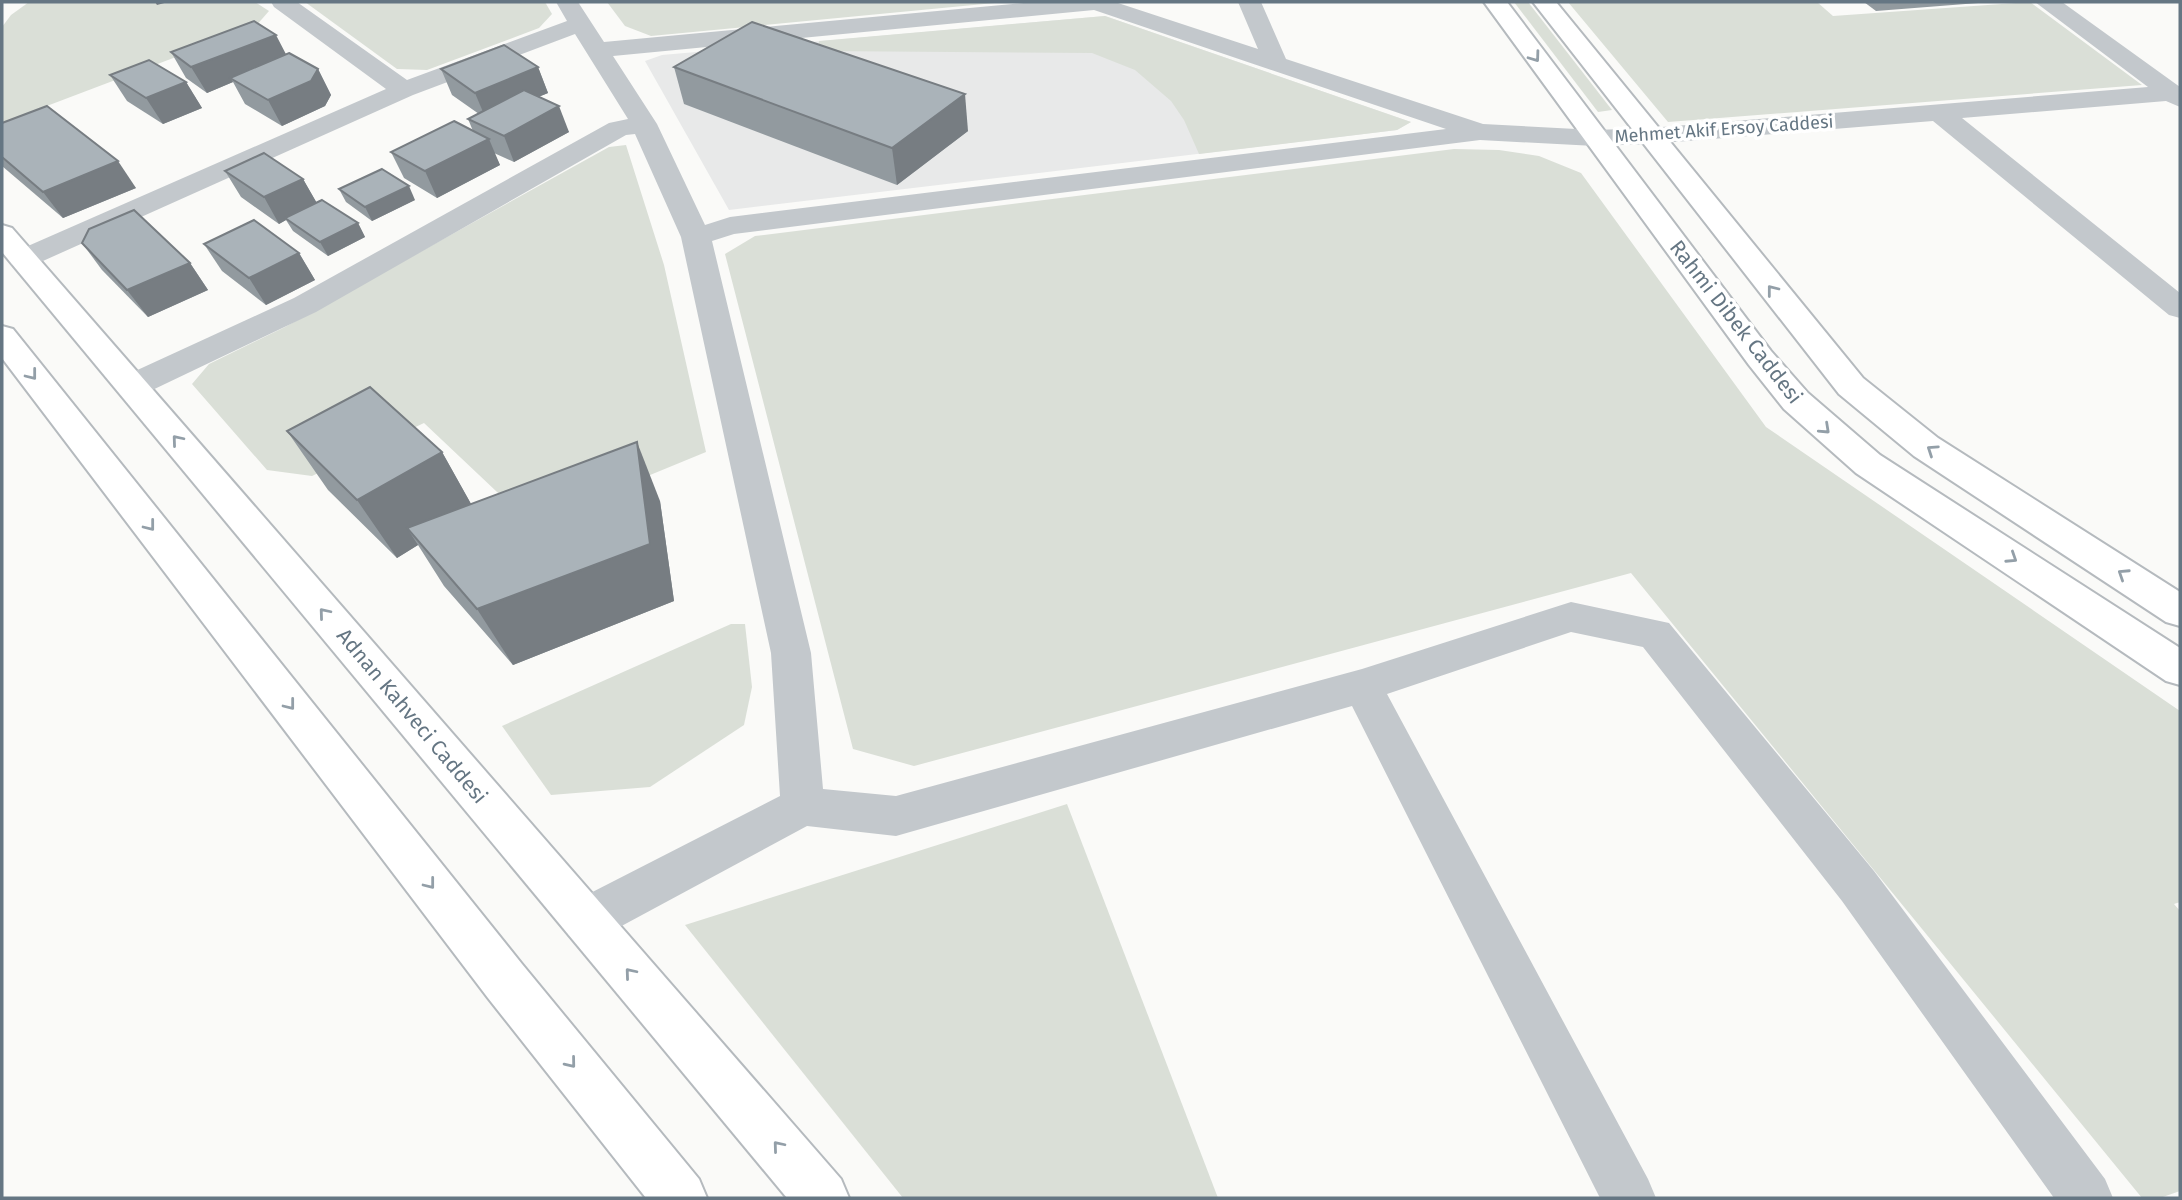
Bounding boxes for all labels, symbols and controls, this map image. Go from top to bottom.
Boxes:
one-way arrow [1527,49,1539,62]
street label: Mehmet Akif Ersoy Caddesi [1614,110,1834,148]
street label: Rahmi Dibek Caddesi [1664,235,1808,409]
one-way arrow [1768,286,1781,298]
one-way arrow [24,367,37,379]
one-way arrow [1817,420,1830,433]
one-way arrow [173,435,185,448]
one-way arrow [1927,446,1940,459]
one-way arrow [142,518,155,530]
one-way arrow [2004,550,2017,562]
one-way arrow [2118,570,2131,583]
one-way arrow [320,608,332,621]
street label: Adnan Kahveci Caddesi [331,623,493,809]
one-way arrow [282,697,294,710]
one-way arrow [421,877,434,889]
one-way arrow [626,968,638,981]
one-way arrow [563,1054,575,1067]
one-way arrow [774,1142,786,1155]

